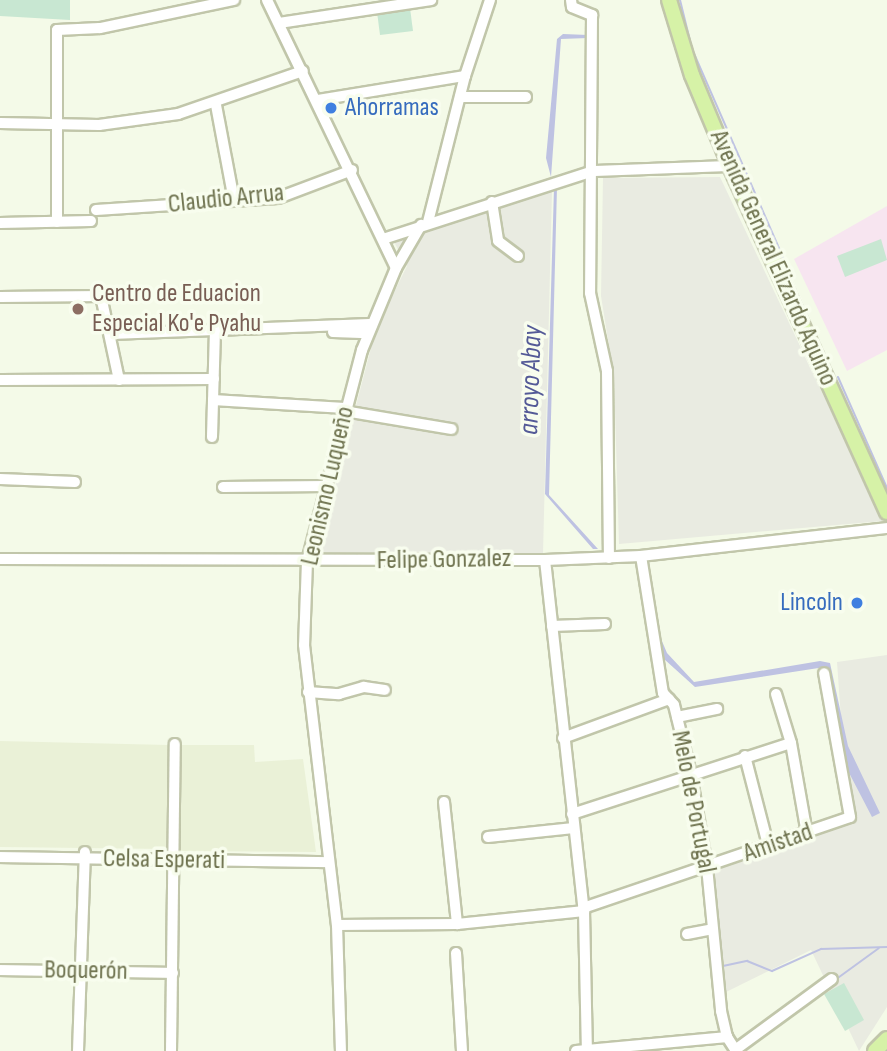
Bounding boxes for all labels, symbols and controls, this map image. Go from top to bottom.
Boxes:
place label: Ahorramas [345,92,439,124]
marker: Ahorramas [323,100,339,116]
street label: Avenida General Elizardo Aquino [703,126,843,390]
street label: Claudio Arrua [167,177,285,221]
place label: Centro de Eduacion Especial Ko'e Pyahu [92,278,261,340]
marker: Centro de Eduacion Especial Ko'e Pyahu [70,301,86,317]
water label: arroyo Abay [512,325,550,435]
street label: Leonismo Luqueño [295,404,361,568]
street label: Felipe Gonzalez [377,543,511,577]
place label: Lincoln [780,587,843,619]
marker: Lincoln [849,595,865,611]
street label: Melo de Portugal [664,728,722,876]
street label: Amistad [739,817,817,869]
street label: Celsa Esperati [103,843,225,877]
street label: Boquerón [44,955,128,987]

